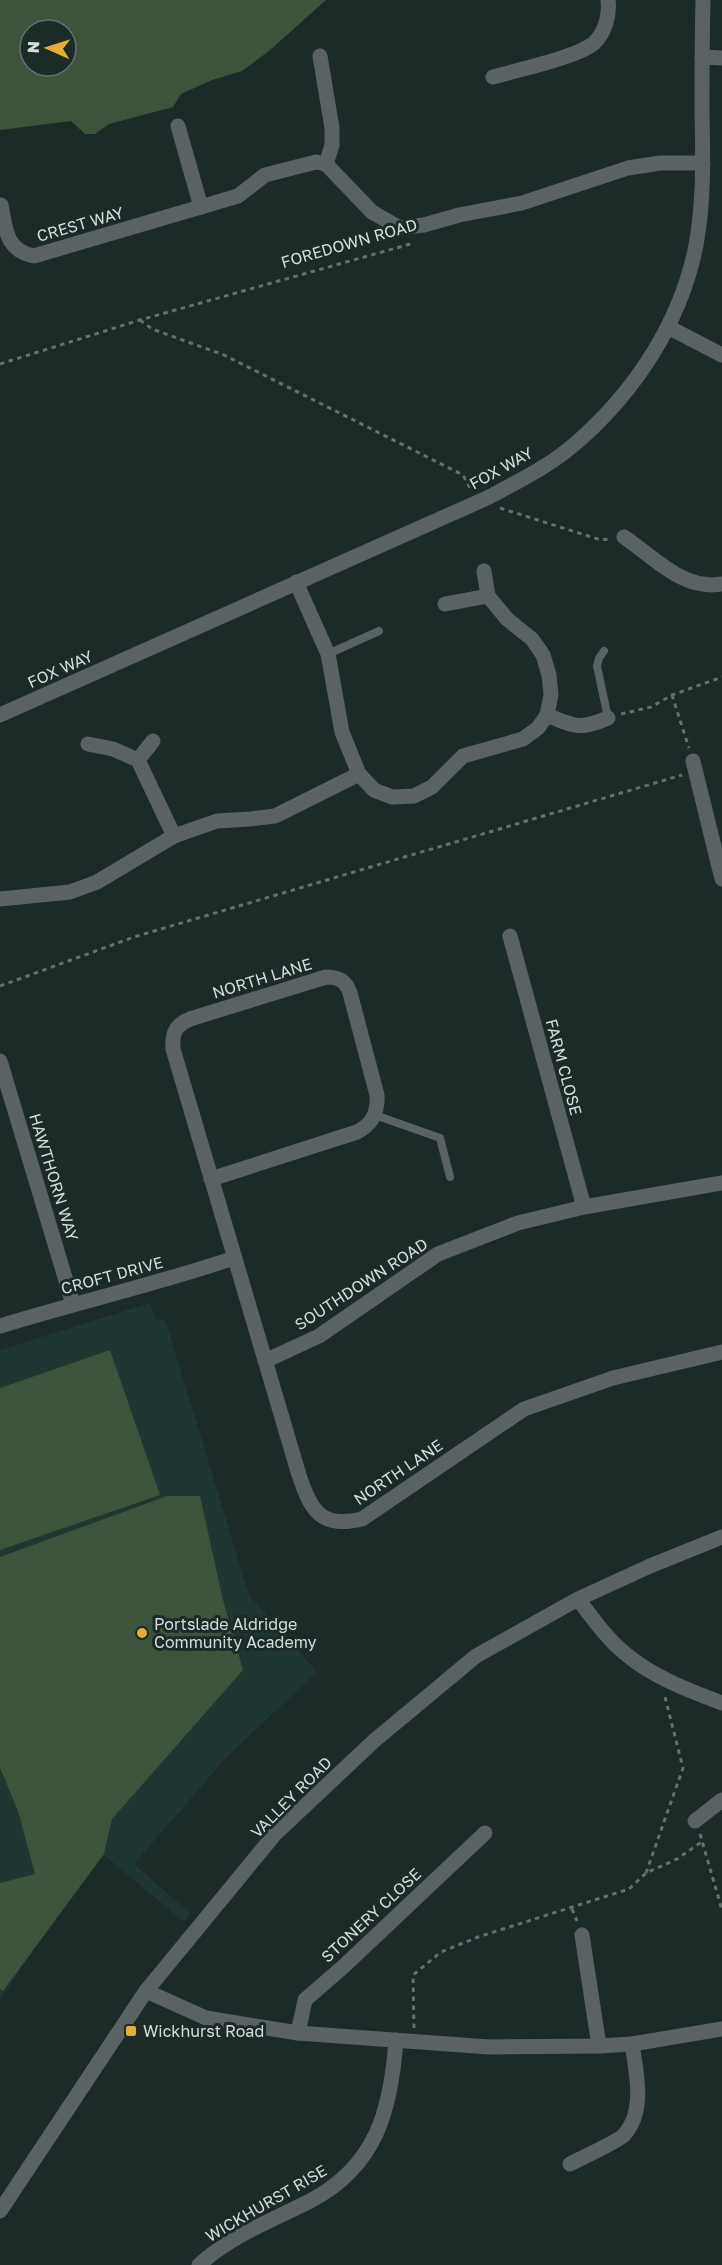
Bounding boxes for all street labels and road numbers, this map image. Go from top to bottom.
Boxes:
street label: CREST WAY [34,202,126,246]
street label: FOREDOWN ROAD [279,214,419,272]
street label: FOX WAY [466,442,537,494]
street label: FOX WAY [24,645,96,692]
street label: NORTH LANE [210,953,314,1003]
street label: FARM CLOSE [542,1017,586,1117]
street label: HAWTHORN WAY [25,1111,83,1244]
street label: SOUTHDOWN ROAD [291,1234,431,1334]
street label: CROFT DRIVE [59,1252,165,1298]
street label: NORTH LANE [350,1435,446,1509]
street label: VALLEY ROAD [246,1752,336,1842]
street label: STONERY CLOSE [317,1864,425,1966]
street label: WICKHURST RISE [202,2160,330,2246]

